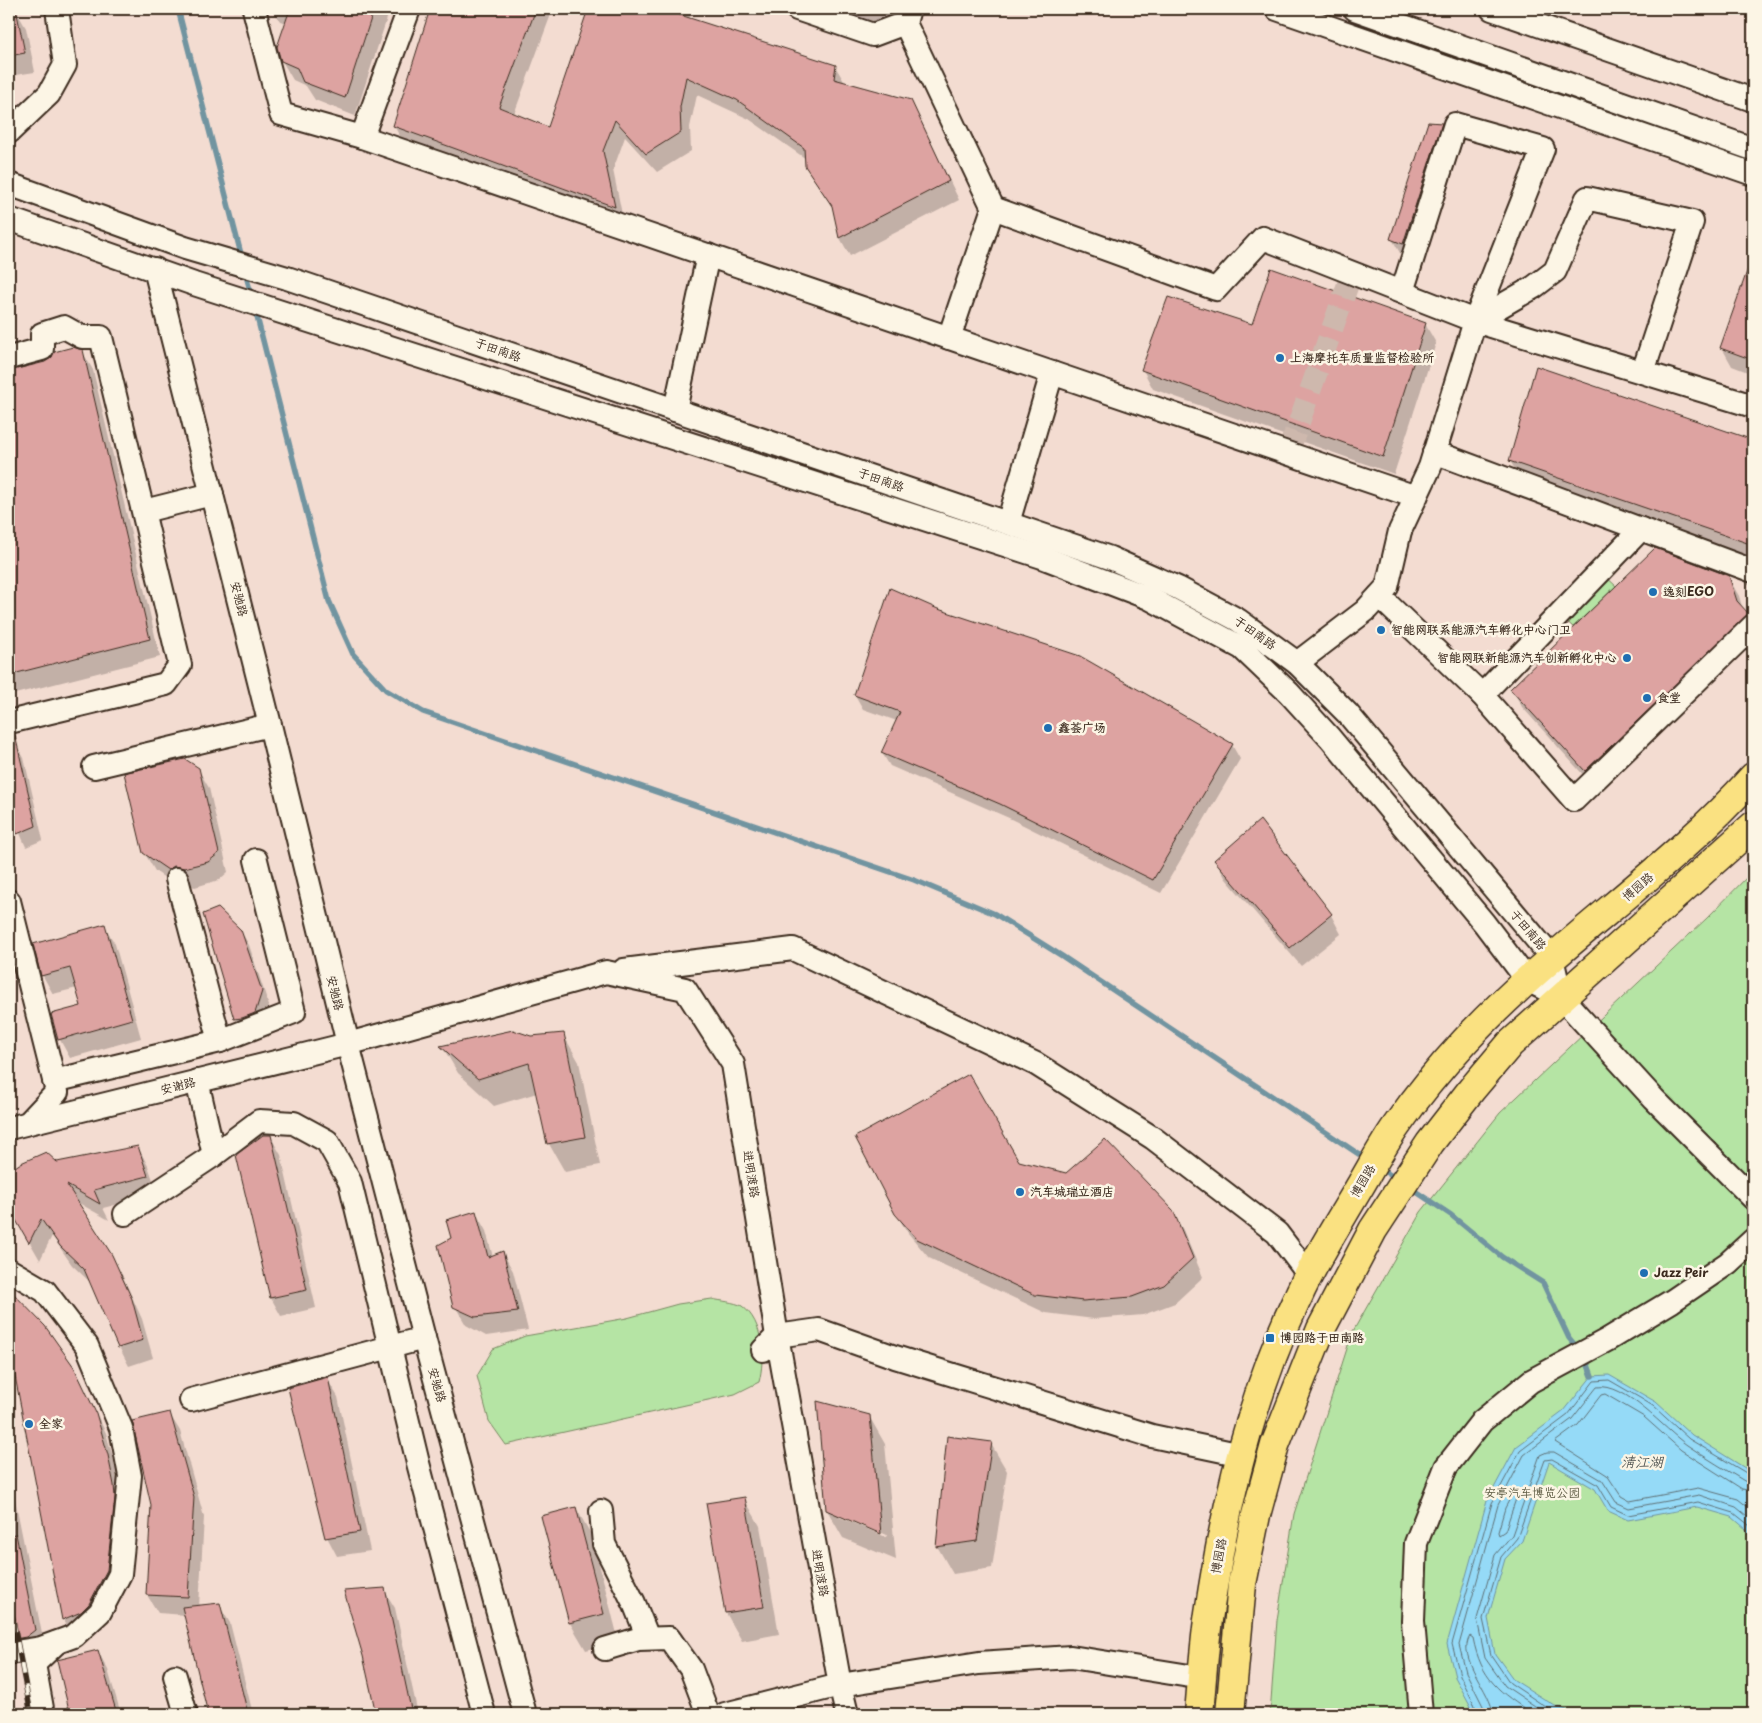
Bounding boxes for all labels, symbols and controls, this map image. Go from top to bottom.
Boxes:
street label: 于田南路 [473,333,524,365]
place label: 上海摩托车质量监督检验所 [1290,348,1435,366]
marker: 上海摩托车质量监督检验所 [1274,352,1286,364]
street label: 于田南路 [856,463,907,495]
street label: 安驰路 [227,579,253,618]
place label: 逸刻EGO [1663,582,1714,600]
marker: 逸刻EGO [1647,586,1659,598]
street label: 于田南路 [1231,611,1280,653]
place label: 智能网联系能源汽车孵化中心门卫 [1391,620,1571,638]
marker: 智能网联系能源汽车孵化中心门卫 [1375,624,1387,636]
place label: 智能网联新能源汽车创新孵化中心 [1437,648,1617,666]
marker: 智能网联新能源汽车创新孵化中心 [1621,652,1633,664]
place label: 食堂 [1657,688,1681,706]
marker: 食堂 [1641,692,1653,704]
place label: 鑫荟广场 [1058,718,1106,736]
marker: 鑫荟广场 [1042,722,1054,734]
street label: 博园路 [1618,868,1657,905]
street label: 于田南路 [1506,905,1551,954]
street label: 安驰路 [323,973,349,1012]
street label: 安谢路 [158,1072,197,1098]
street label: 进明渡路 [739,1149,765,1199]
street label: 博园路 [1345,1160,1379,1201]
place label: 汽车城瑞立酒店 [1030,1182,1114,1200]
marker: 汽车城瑞立酒店 [1014,1186,1026,1198]
place label: Jazz Peir [1654,1263,1709,1281]
marker: Jazz Peir [1638,1267,1650,1279]
place label: 博园路于田南路 [1280,1328,1364,1346]
marker: 博园路于田南路 [1264,1332,1276,1344]
street label: 安驰路 [424,1365,452,1405]
place label: 全家 [39,1414,63,1432]
marker: 全家 [23,1418,35,1430]
water label: 清江湖 [1621,1451,1665,1472]
park label: 安亭汽车博览公园 [1484,1483,1580,1501]
street label: 博园路 [1206,1536,1230,1575]
street label: 进明渡路 [808,1548,834,1598]

